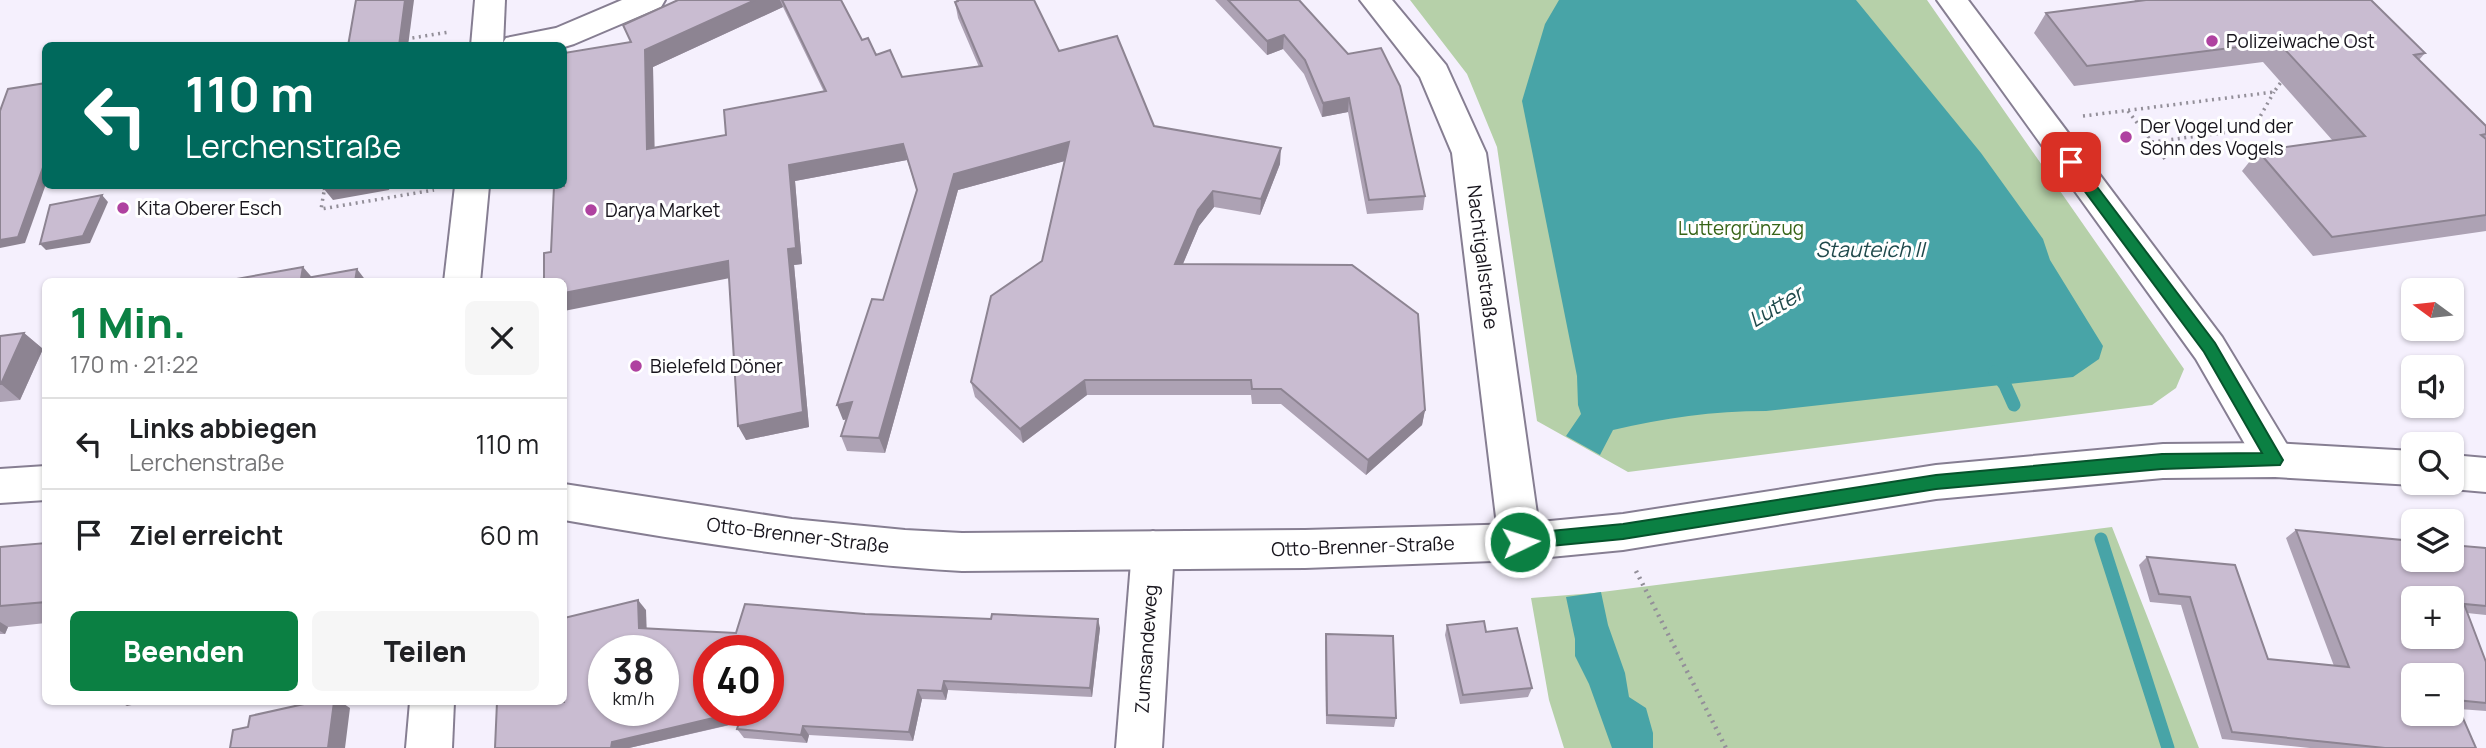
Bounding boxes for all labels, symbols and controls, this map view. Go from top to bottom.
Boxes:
place label: Polizeiwache Ost [2226,28,2375,54]
marker: Polizeiwache Ost [2204,33,2220,49]
text: 110 m [185,60,314,127]
icon: left [70,70,161,161]
place label: Der Vogel und der Sohn des Vogels [2140,113,2294,161]
text: Lerchenstraße [185,124,401,168]
marker: Der Vogel und der Sohn des Vogels [2118,129,2134,145]
pin [2041,132,2101,192]
icon: arrive [2052,143,2090,181]
street label: Nachtigallstraße [1461,183,1505,331]
place label: Kita Oberer Esch [137,195,282,221]
place label: Darya Market [605,197,720,223]
marker: Kita Oberer Esch [115,200,131,216]
marker: Darya Market [583,202,599,218]
park label: Luttergrünzug [1678,215,1804,241]
water label: Stauteich II [1816,235,1926,263]
water label: Lutter [1743,278,1810,333]
north arrow [2401,278,2464,341]
map controls [2401,278,2464,726]
text: 1 Min. [70,293,186,351]
button: close [465,301,539,375]
text: 170 m · 21:22 [70,348,198,380]
place label: Bielefeld Döner [650,353,783,379]
button: sound [2401,355,2464,418]
marker: Bielefeld Döner [628,358,644,374]
text: Links abbiegen [129,410,317,446]
icon: left [70,425,108,463]
text: 110 m [476,426,539,462]
button: search [2401,432,2464,495]
text: Lerchenstraße [129,446,285,478]
position arrow [1483,505,1557,579]
button: layers [2401,509,2464,572]
street label: Otto-Brenner-Straße [705,511,891,559]
icon: arrive [70,516,108,554]
text: Ziel erreicht [129,517,283,553]
text: 60 m [480,517,539,553]
street label: Otto-Brenner-Straße [1271,530,1455,562]
street label: Zumsandeweg [1129,584,1163,714]
button: + [2401,586,2464,649]
button: Beenden [70,611,298,691]
button: Teilen [312,611,539,691]
speed limit sign: 40 [693,635,784,726]
text: 38 [613,647,654,695]
button: − [2401,663,2464,726]
text: km/h [613,686,654,710]

